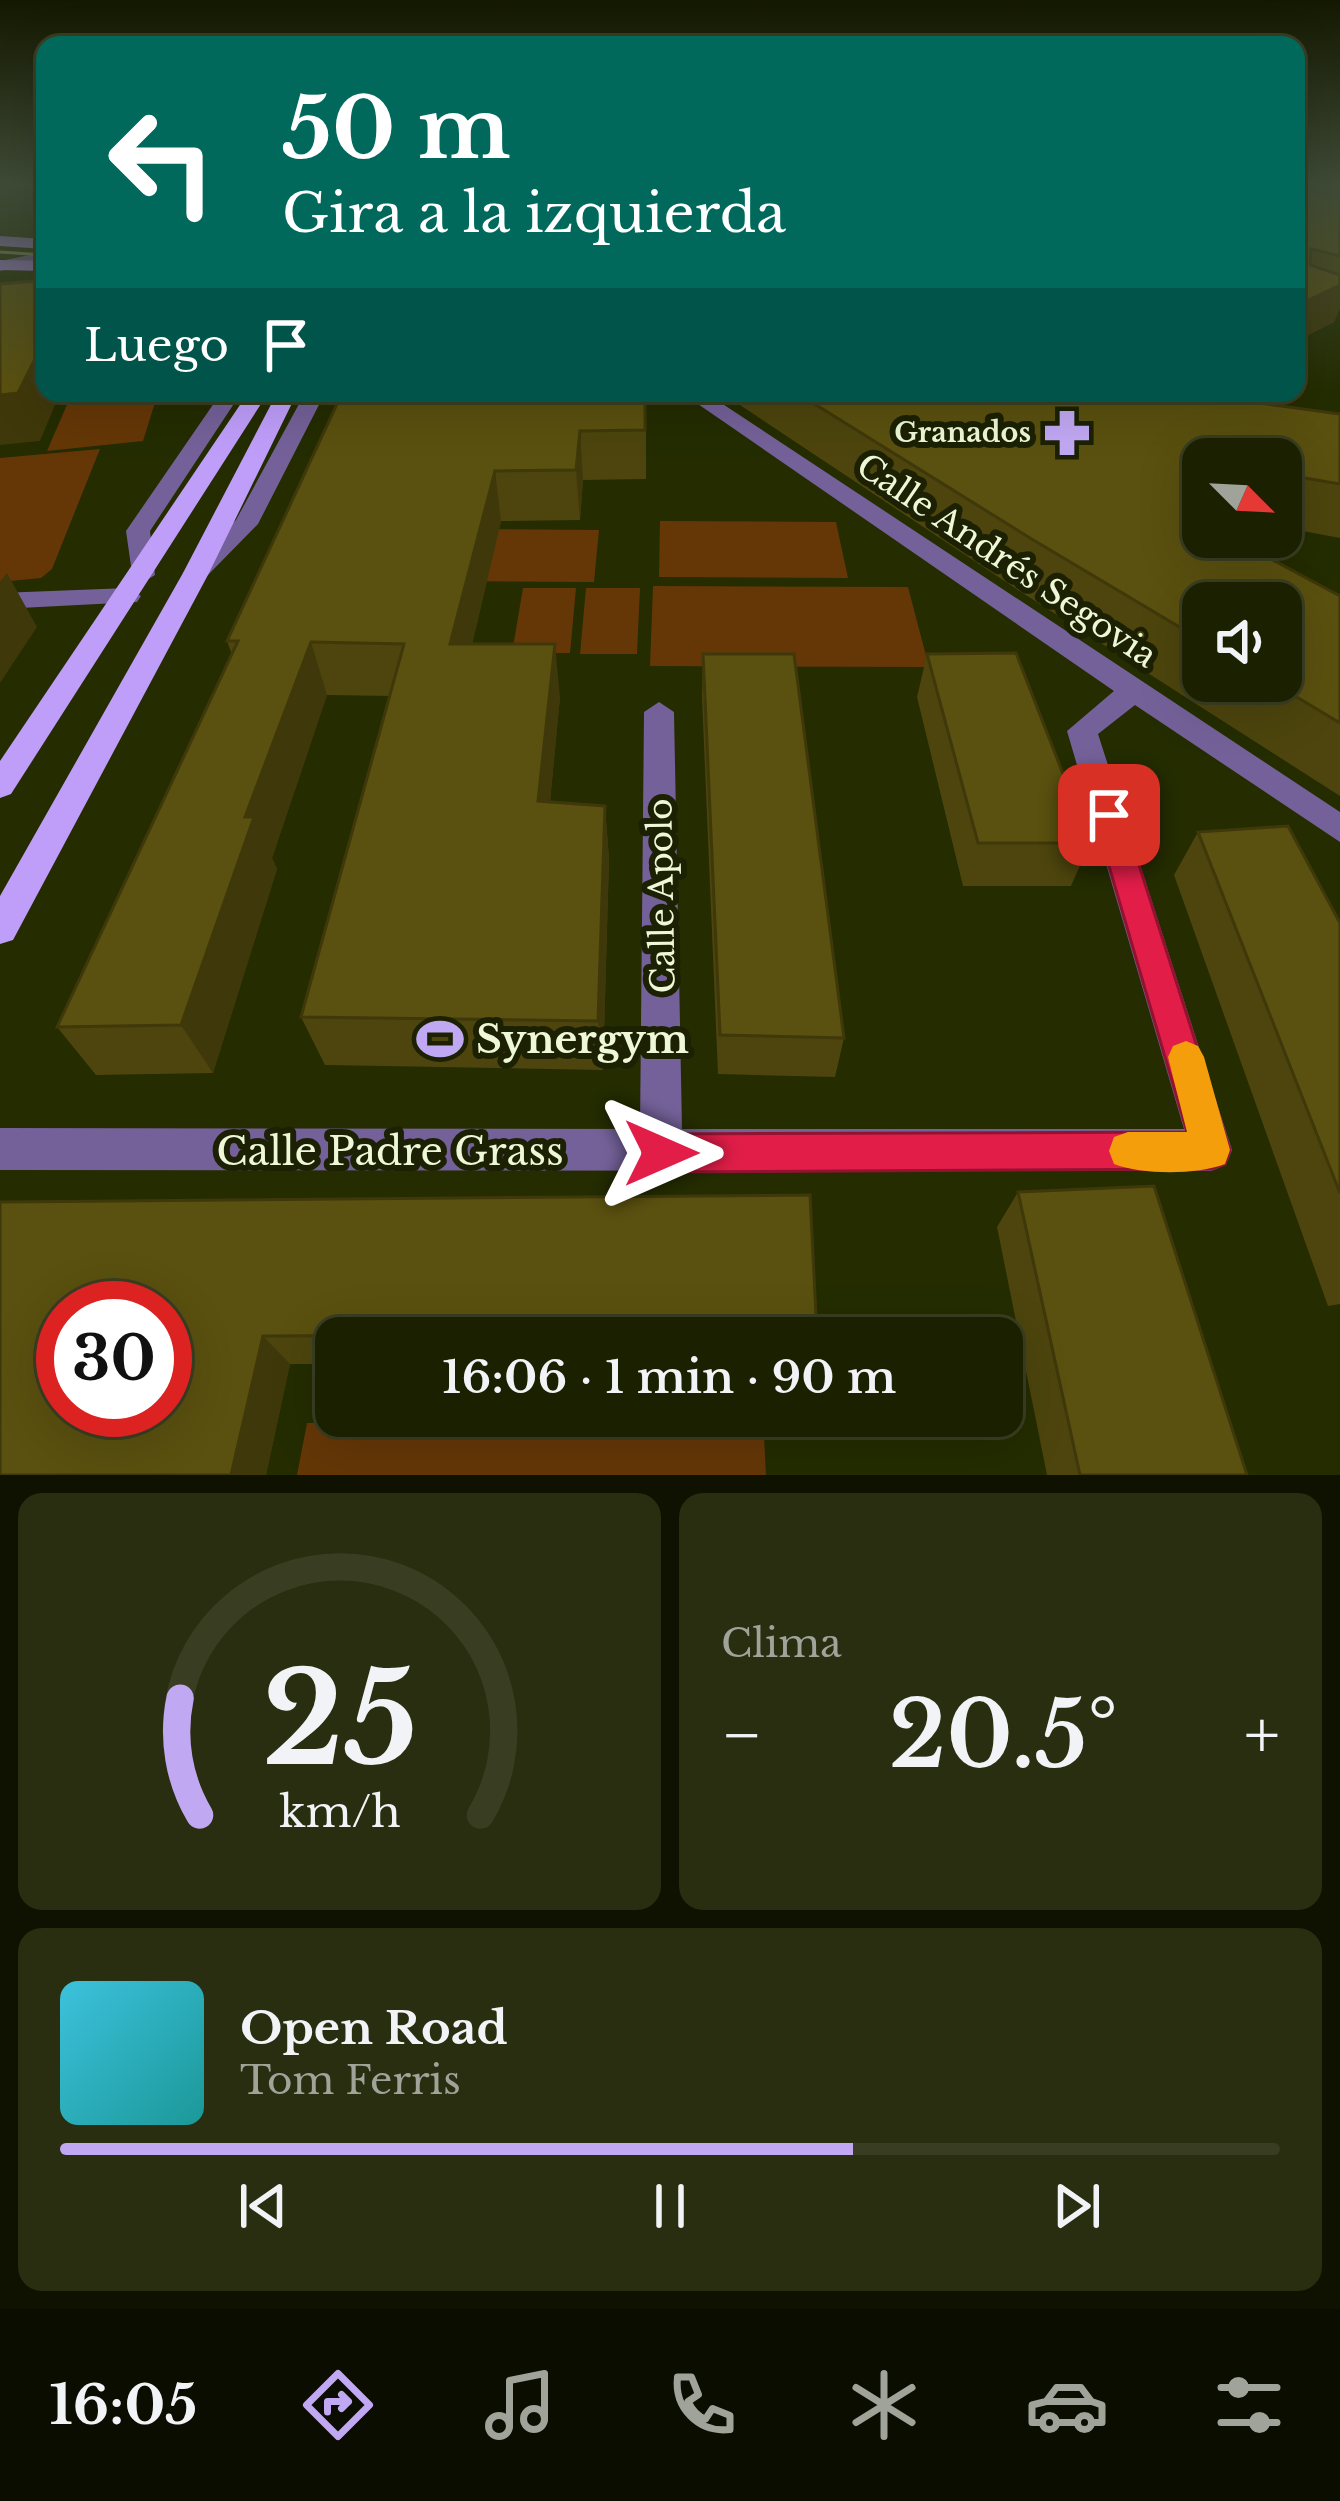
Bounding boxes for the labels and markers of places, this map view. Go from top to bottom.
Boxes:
pharmacy icon: Granados [1042,408,1092,458]
place label: Granados [894,416,1031,449]
pin [1058,764,1160,866]
sports icon: Synergym [415,1014,465,1064]
place label: Synergym [476,1015,689,1064]

